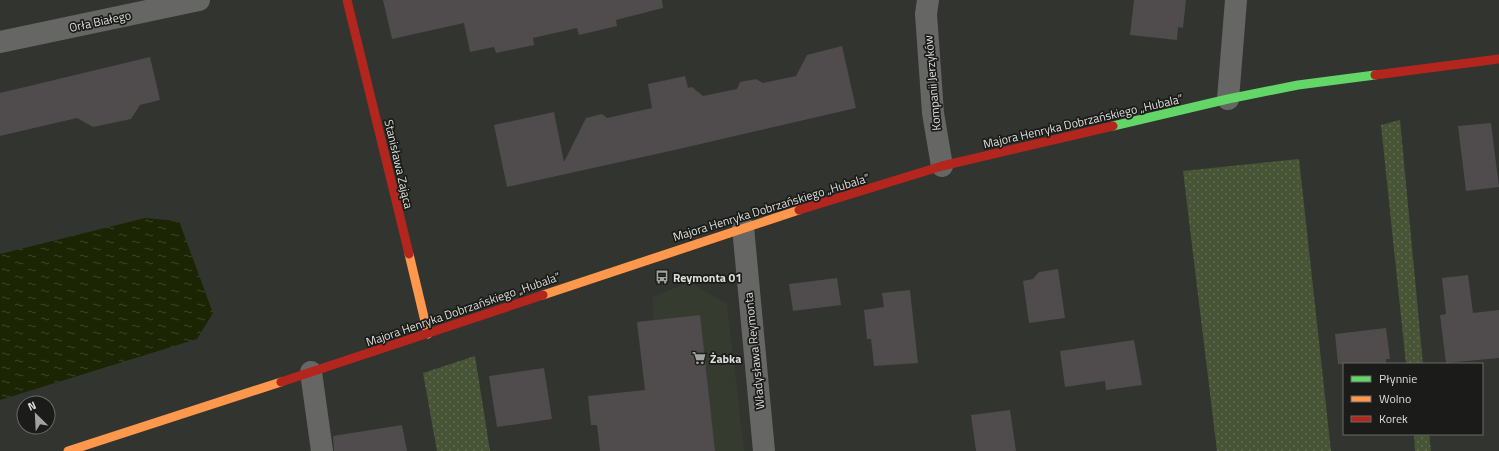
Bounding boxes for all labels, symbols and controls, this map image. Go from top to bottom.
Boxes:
street label: Orła Białego [67,5,133,37]
street label: Kompanii Jerzyków [918,35,946,131]
street label: Majora Henryka Dobrzańskiego „Hubala” [981,89,1185,153]
street label: Stanisława Zająca [380,117,418,211]
street label: Majora Henryka Dobrzańskiego „Hubala” [670,168,872,246]
street label: Majora Henryka Dobrzańskiego „Hubala” [363,267,563,351]
place label: Reymonta 01 [673,268,742,287]
bus stop icon: Reymonta 01 [654,269,670,285]
street label: Władysława Reymonta [738,292,770,410]
place label: Żabka [710,349,741,368]
supermarket icon: Żabka [691,350,707,366]
legend [1343,363,1483,435]
text: Płynnie [1379,369,1417,388]
text: Wolno [1379,389,1411,408]
north arrow [16,395,56,435]
text: N [25,397,39,415]
text: Korek [1379,409,1408,428]

